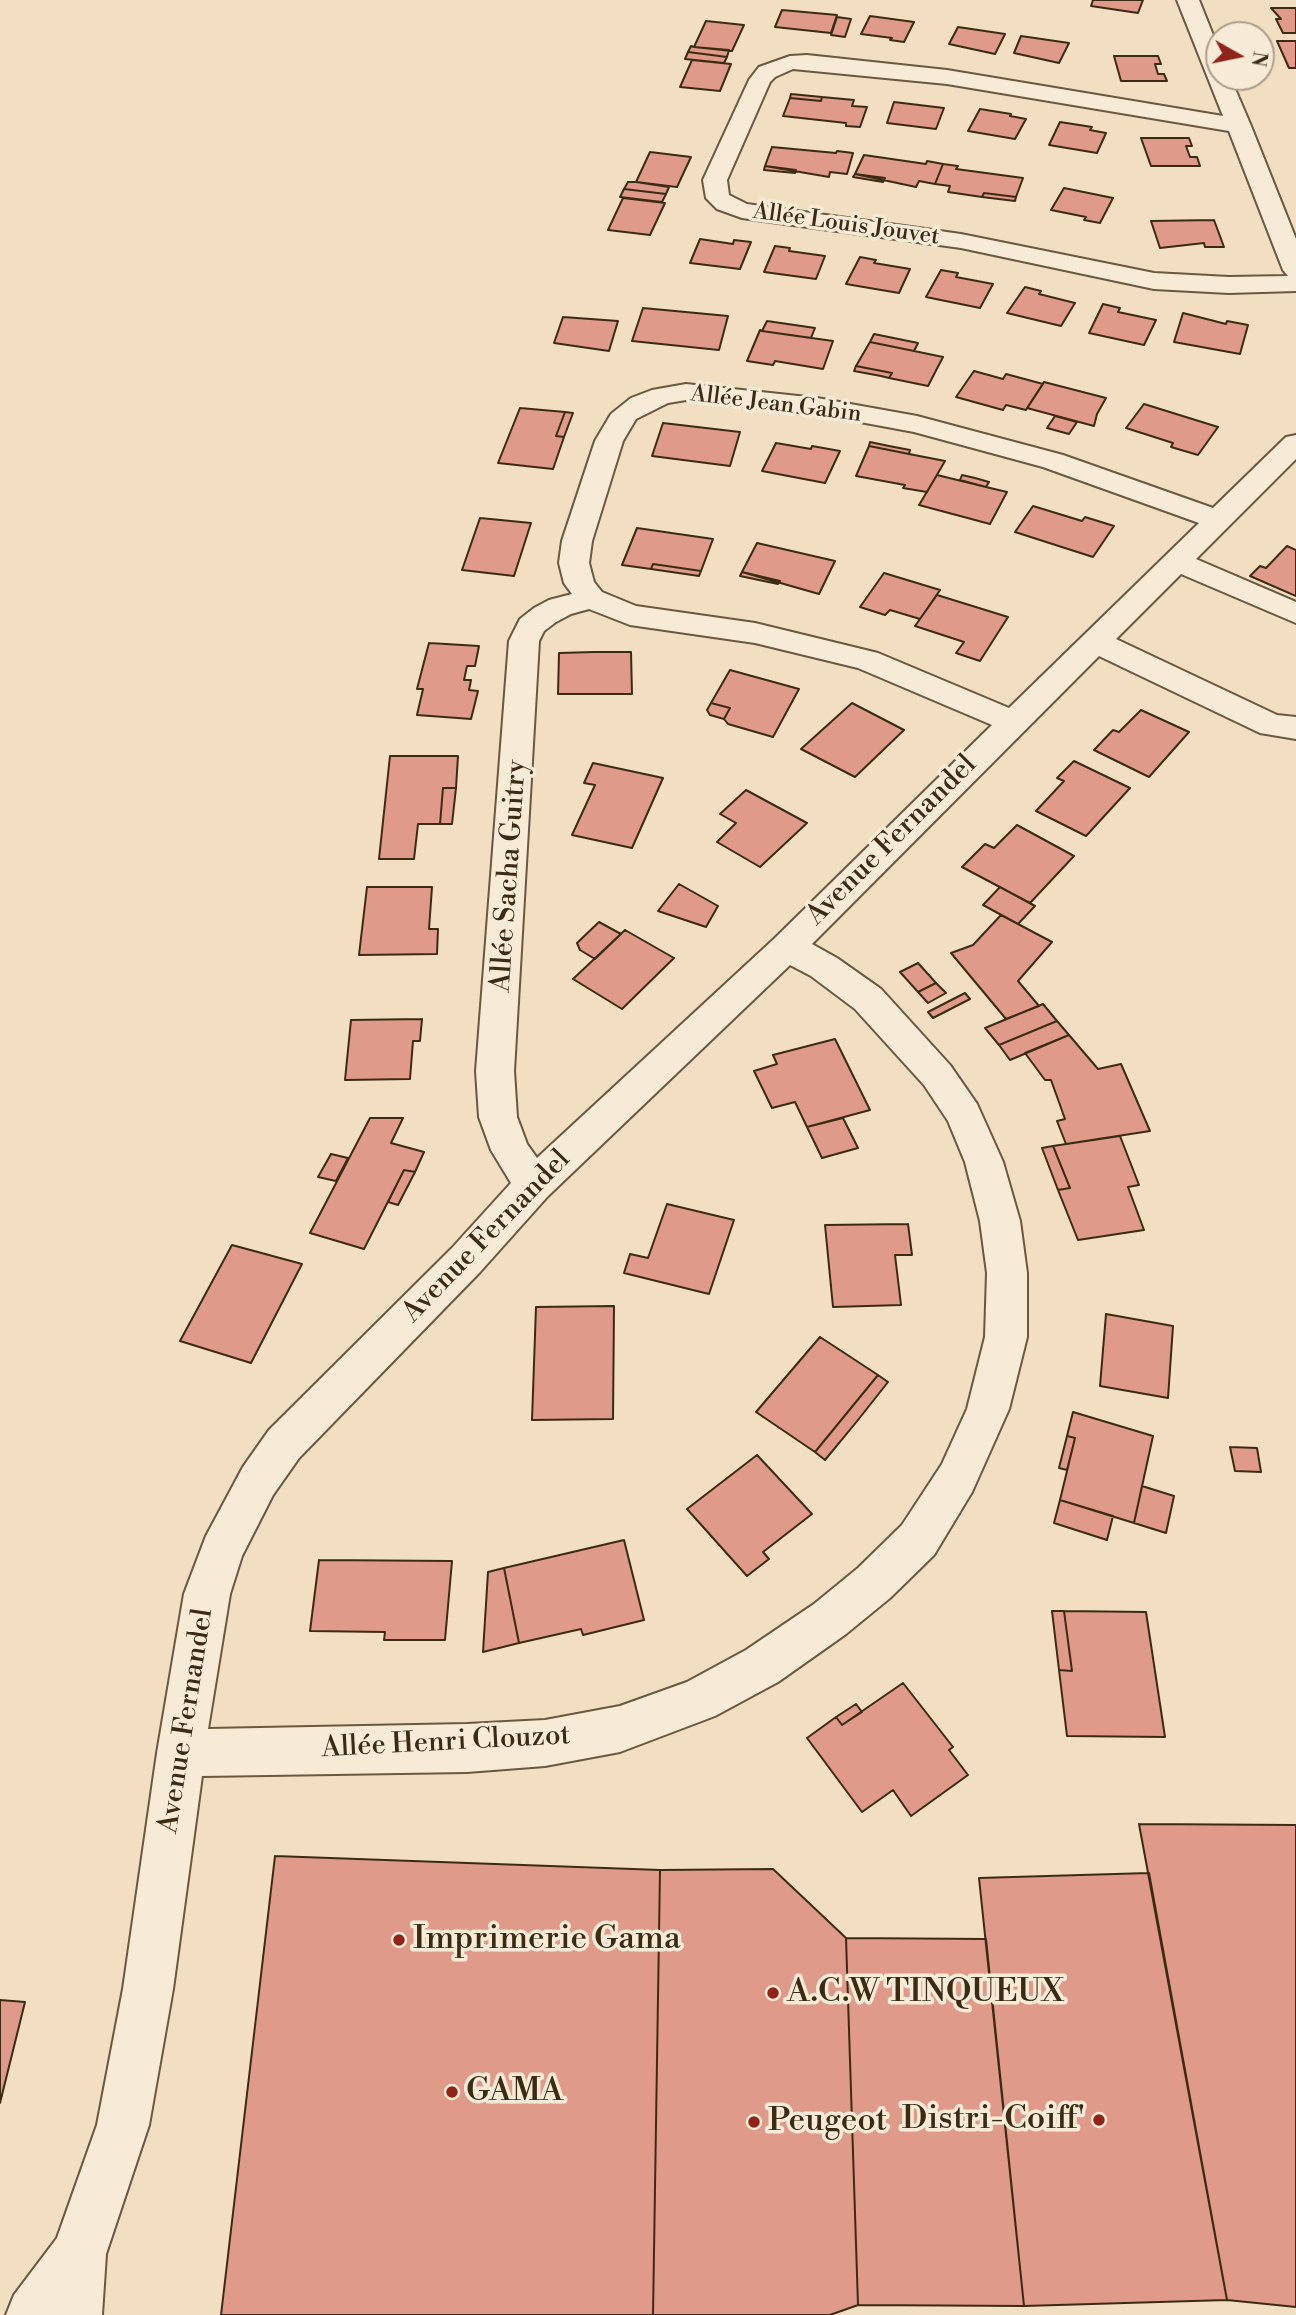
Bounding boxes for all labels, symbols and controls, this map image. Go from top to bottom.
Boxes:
north arrow [1205,21,1275,91]
text: N [1246,50,1272,68]
street label: Allée Louis Jouvet [751,198,941,252]
street label: Allée Jean Gabin [689,381,863,429]
street label: Avenue Fernandel [800,749,984,933]
street label: Allée Sacha Guitry [485,759,535,993]
street label: Avenue Fernandel [396,1144,578,1330]
street label: Avenue Fernandel [153,1606,221,1836]
street label: Allée Henri Clouzot [321,1720,571,1766]
place label: Imprimerie Gama [413,1920,681,1960]
marker: Imprimerie Gama [391,1932,407,1948]
place label: A.C.W TINQUEUX [787,1973,1064,2013]
marker: A.C.W TINQUEUX [765,1985,781,2001]
place label: GAMA [466,2072,563,2112]
marker: GAMA [444,2084,460,2100]
place label: Distri-Coiff' [902,2100,1085,2140]
place label: Peugeot [768,2102,887,2142]
marker: Distri-Coiff' [1091,2112,1107,2128]
marker: Peugeot [746,2114,762,2130]

